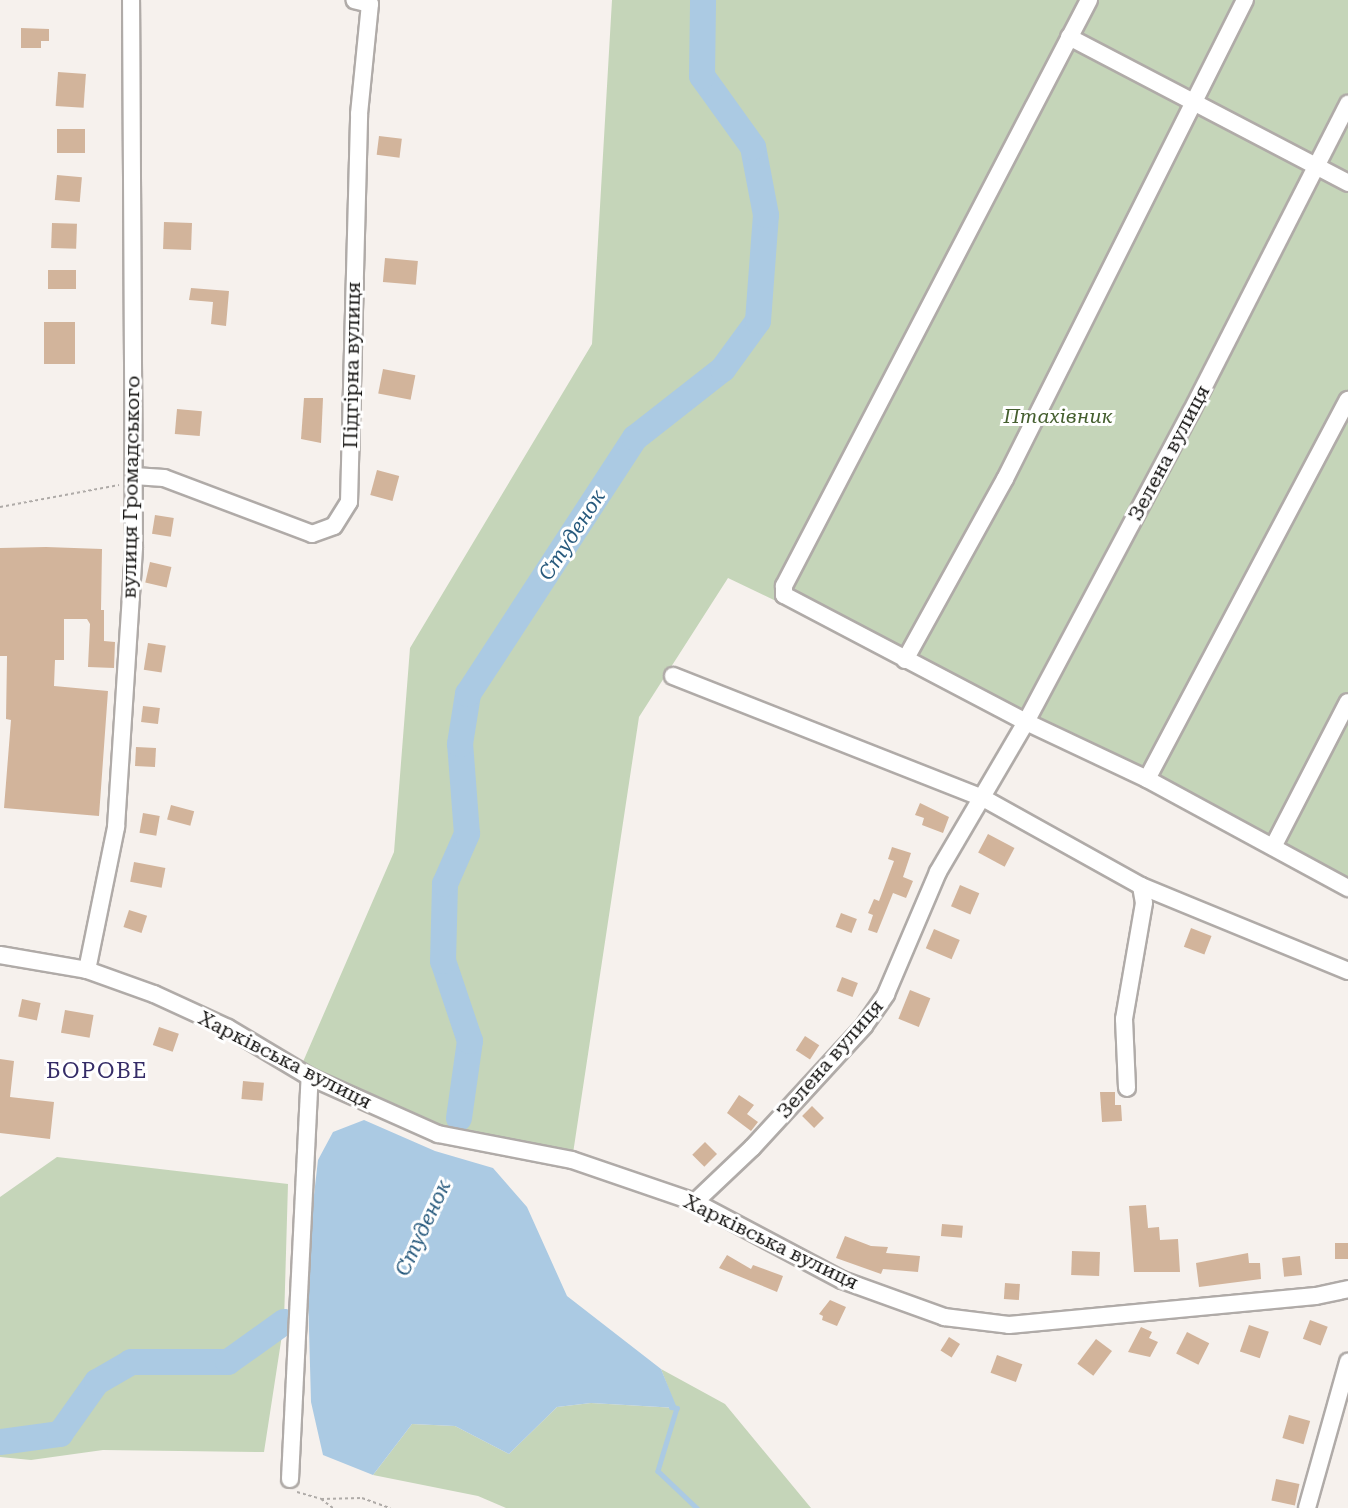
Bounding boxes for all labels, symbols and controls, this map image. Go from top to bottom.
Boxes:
street label: Підгірна вулиця [339,281,365,449]
street label: вулиця Громадського [117,375,145,599]
street label: Зелена вулиця [1123,381,1215,525]
park label: Птахівник [1003,404,1113,428]
water label: Студенок [533,485,611,585]
street label: Зелена вулиця [772,995,888,1123]
street label: Харківська вулиця [194,1006,376,1114]
district label: БОРОВЕ [46,1058,148,1084]
water label: Студенок [390,1176,456,1280]
street label: Харківська вулиця [680,1189,862,1295]

